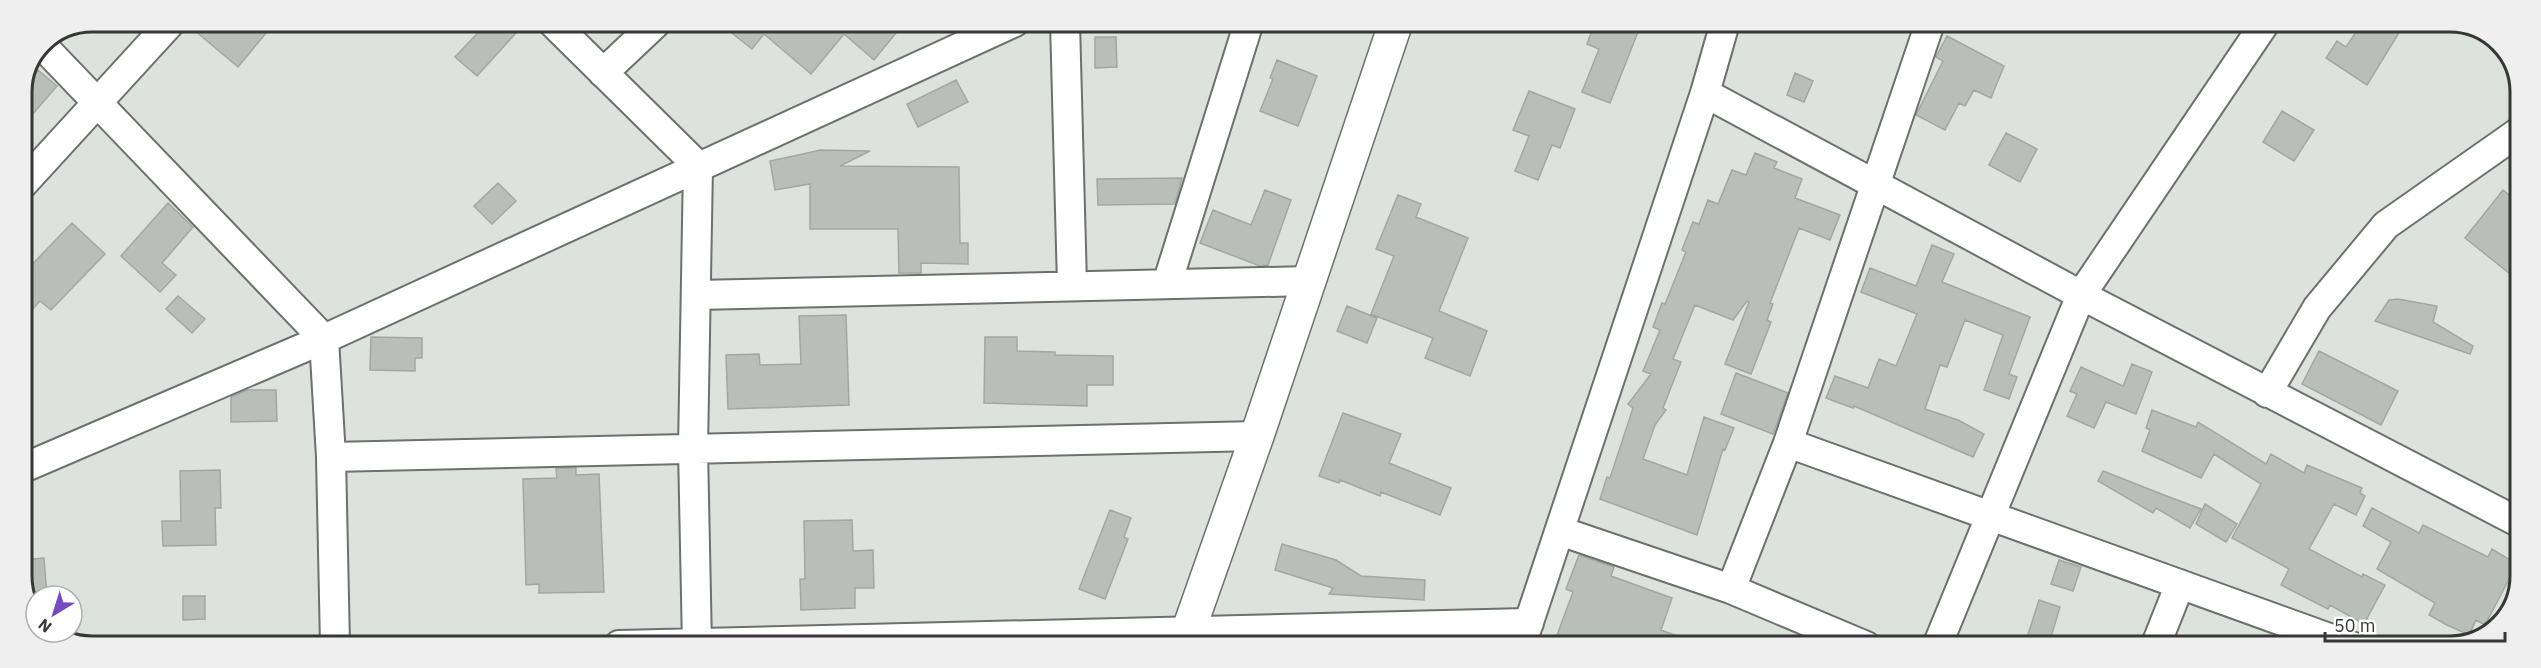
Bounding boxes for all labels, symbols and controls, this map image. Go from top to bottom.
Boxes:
north arrow [24,584,84,644]
scale bar [2325,605,2505,643]
text: N [34,614,55,637]
text: 50 m [2334,614,2376,637]

